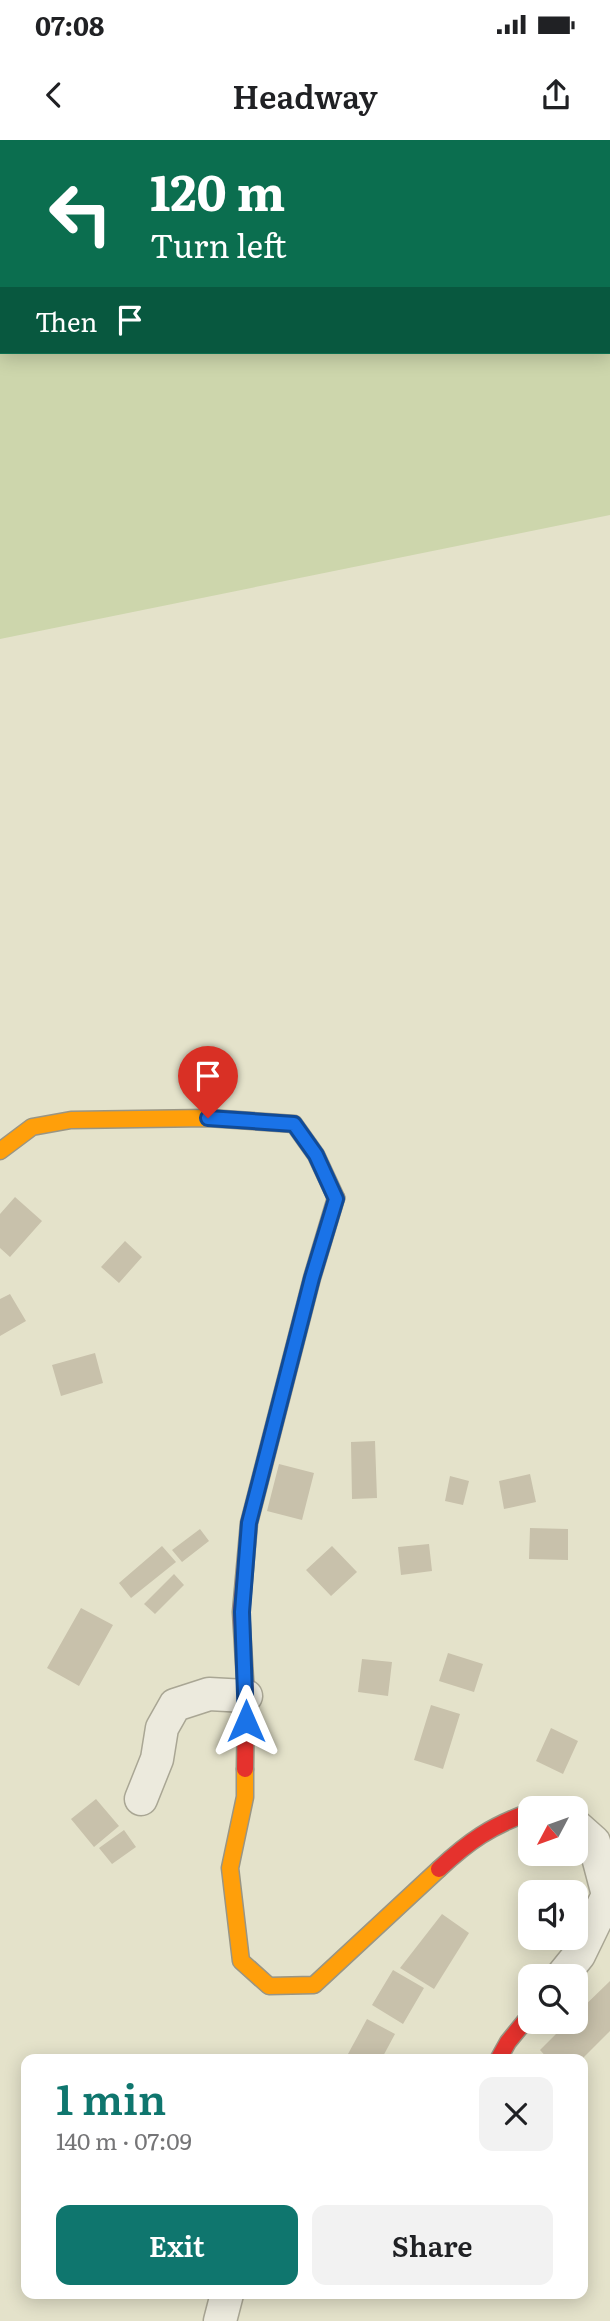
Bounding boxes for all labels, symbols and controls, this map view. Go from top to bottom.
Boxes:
text: 07:08 [35,5,104,44]
text: Headway [232,71,378,119]
icon: back [35,76,73,114]
icon: share [537,76,575,114]
text: 120 m [150,153,285,226]
icon: left [35,168,126,259]
text: Turn left [150,220,287,268]
text: Then [35,301,97,340]
icon: arrive [111,301,149,339]
pin [178,1046,238,1118]
icon: arrive [189,1057,227,1095]
position arrow [209,1684,283,1758]
north arrow [518,1796,588,1866]
map controls [518,1796,588,2034]
button: sound [518,1880,588,1950]
button: search [518,1964,588,2034]
text: 1 min [56,2066,166,2128]
button: close [479,2077,553,2151]
text: 140 m · 07:09 [56,2123,192,2157]
button: Exit [56,2205,298,2285]
button: Share [312,2205,553,2285]

